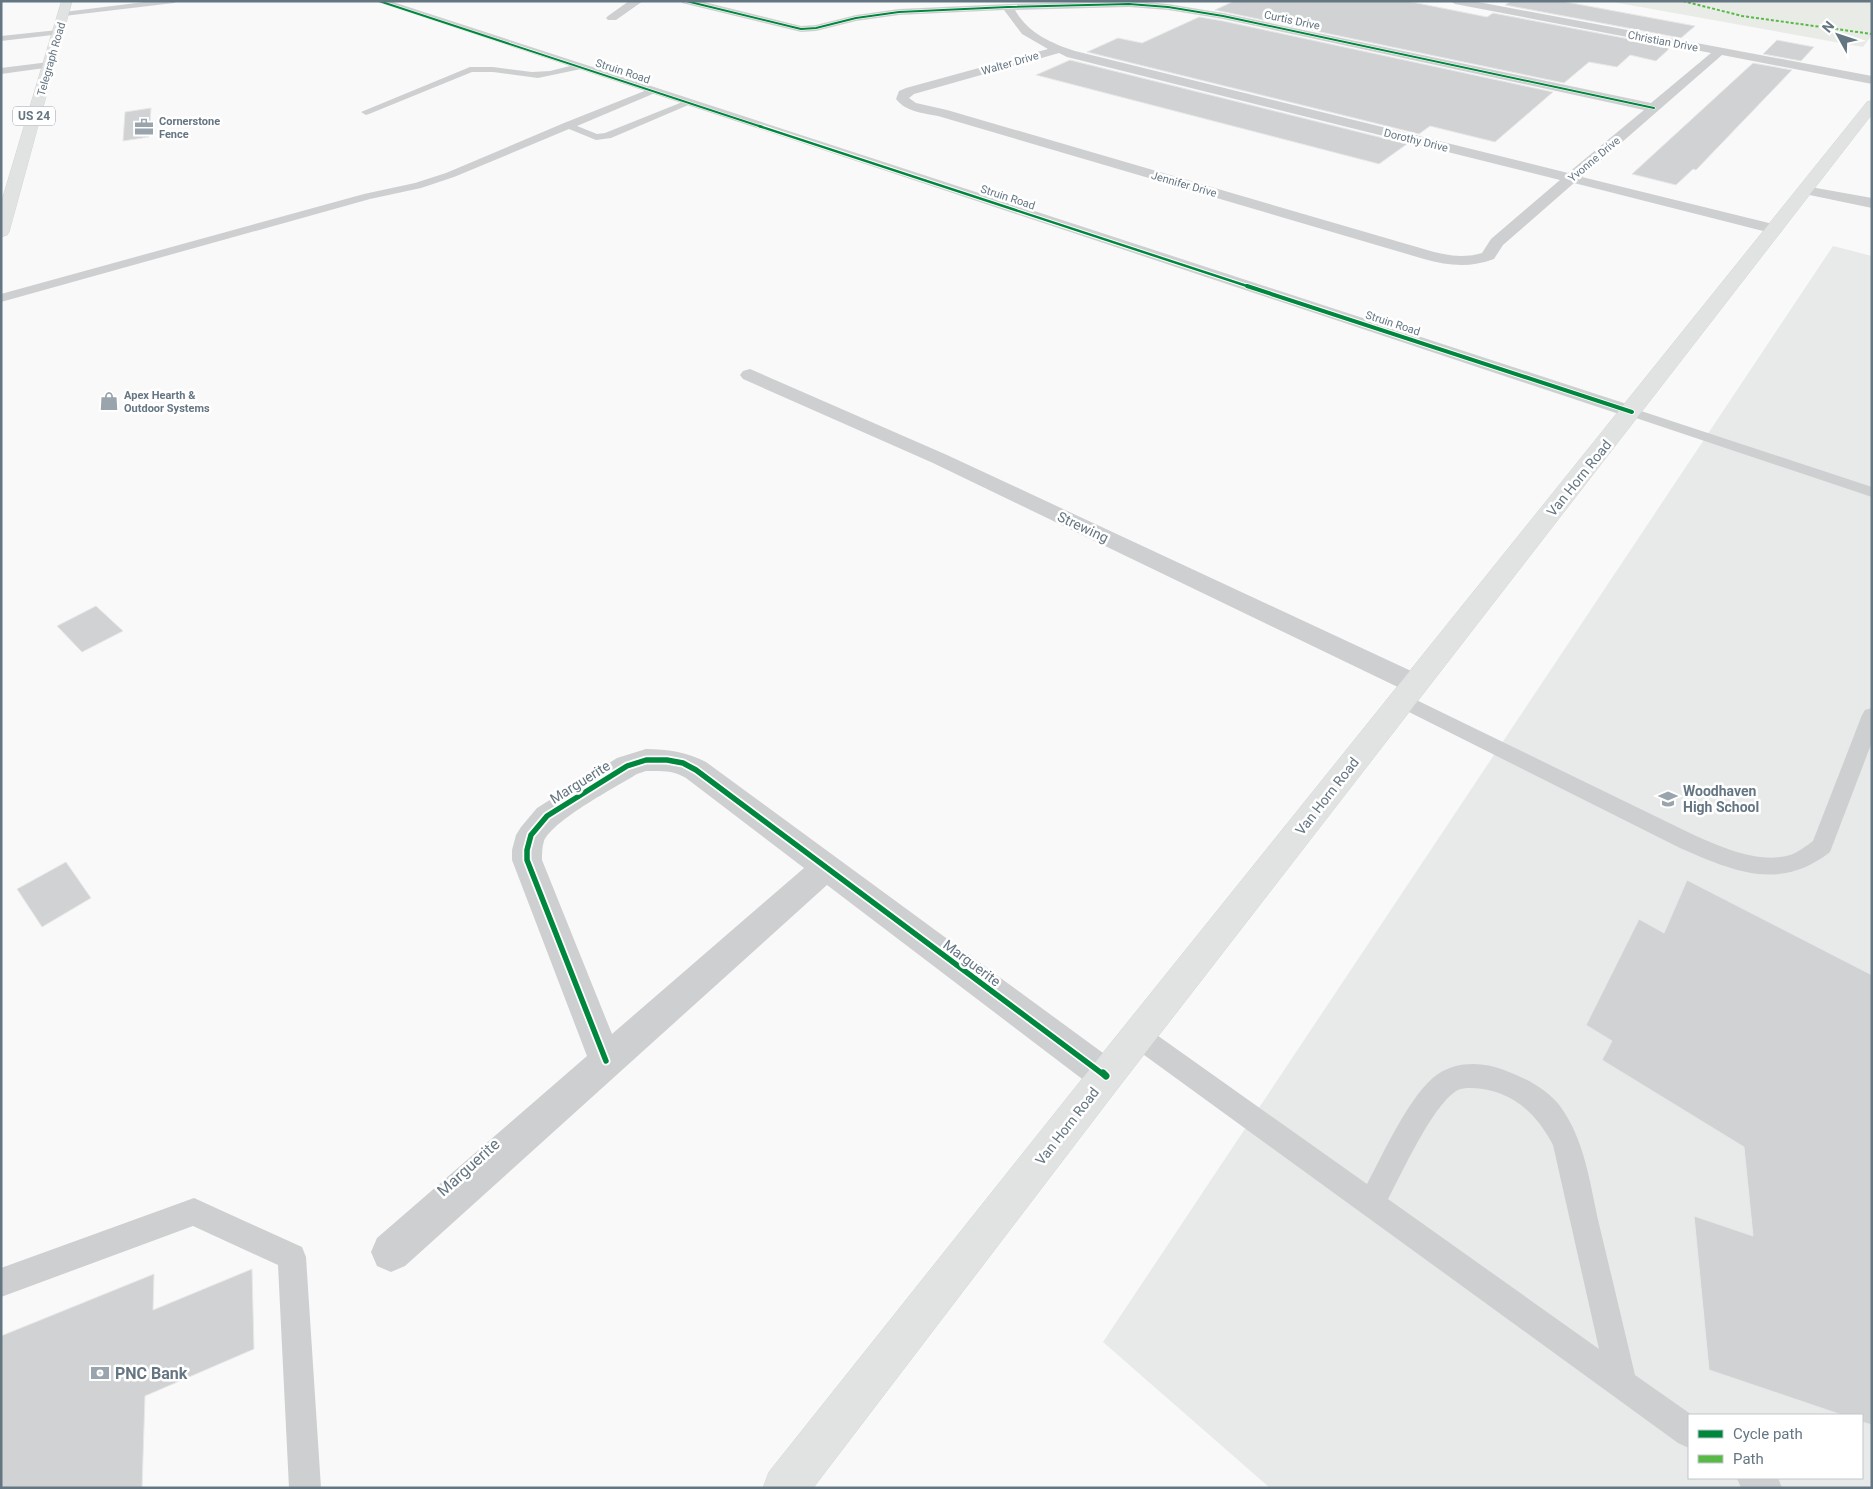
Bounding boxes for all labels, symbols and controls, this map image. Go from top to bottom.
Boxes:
street label: Curtis Drive [1263,8,1321,33]
north arrow [1813,10,1863,60]
text: N [1819,18,1837,36]
street label: Telegraph Road [35,21,68,98]
street label: Christian Drive [1627,28,1699,55]
street label: Walter Drive [980,49,1040,78]
street label: Struin Road [594,57,652,86]
road number: US 24 [13,106,55,125]
place label: Cornerstone Fence [159,115,220,141]
office icon: Cornerstone Fence [133,116,155,138]
street label: Dorothy Drive [1382,126,1449,155]
street label: Yvonne Drive [1566,134,1623,185]
street label: Jennifer Drive [1150,169,1218,200]
street label: Struin Road [979,183,1037,212]
street label: Struin Road [1364,309,1422,338]
place label: Apex Hearth & Outdoor Systems [124,389,210,415]
shop icon: Apex Hearth & Outdoor Systems [98,390,120,412]
street label: Van Horn Road [1543,437,1615,519]
street label: Strewing [1055,508,1111,546]
street label: Van Horn Road [1292,754,1362,838]
street label: Marguerite [547,757,613,807]
place label: Woodhaven High School [1683,783,1759,815]
school or university icon: Woodhaven High School [1657,788,1679,810]
street label: Marguerite [940,936,1004,990]
street label: Van Horn Road [1032,1084,1102,1168]
street label: Marguerite [433,1134,503,1200]
bank icon: PNC Bank [89,1362,111,1384]
place label: PNC Bank [115,1364,188,1383]
legend [1688,1414,1863,1479]
text: Cycle path [1733,1425,1803,1443]
text: Path [1733,1450,1764,1468]

